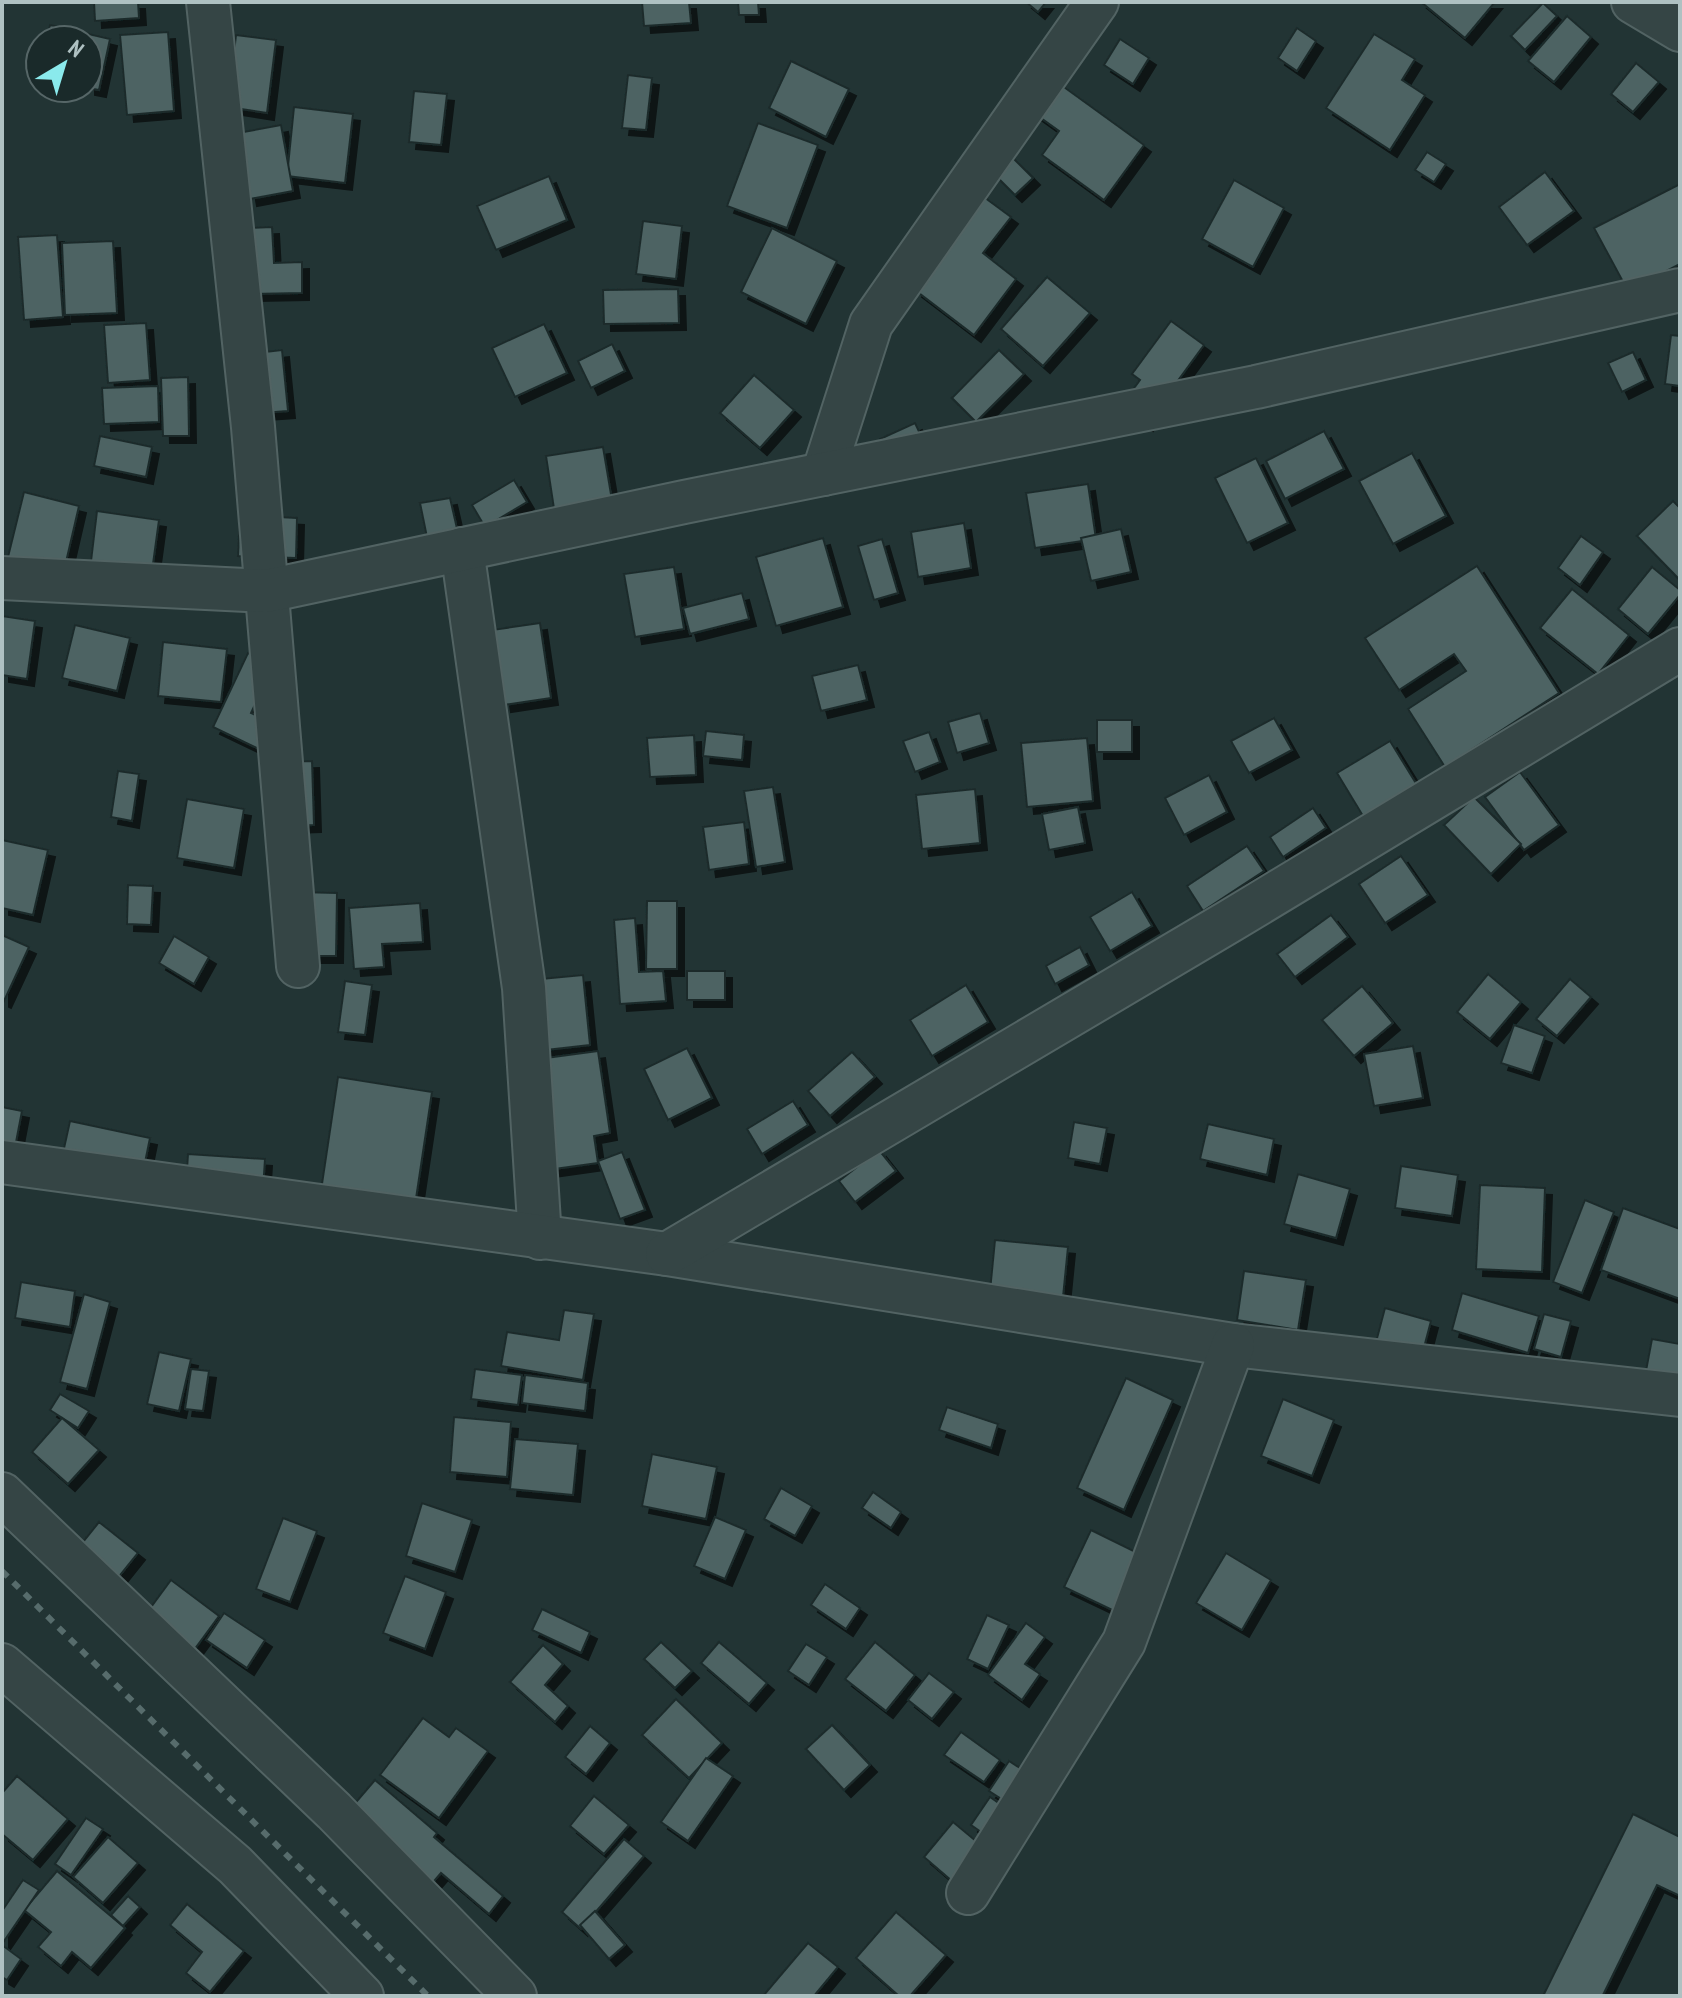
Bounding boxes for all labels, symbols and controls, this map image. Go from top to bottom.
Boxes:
north arrow [24,24,104,104]
text: N [63,34,90,63]

